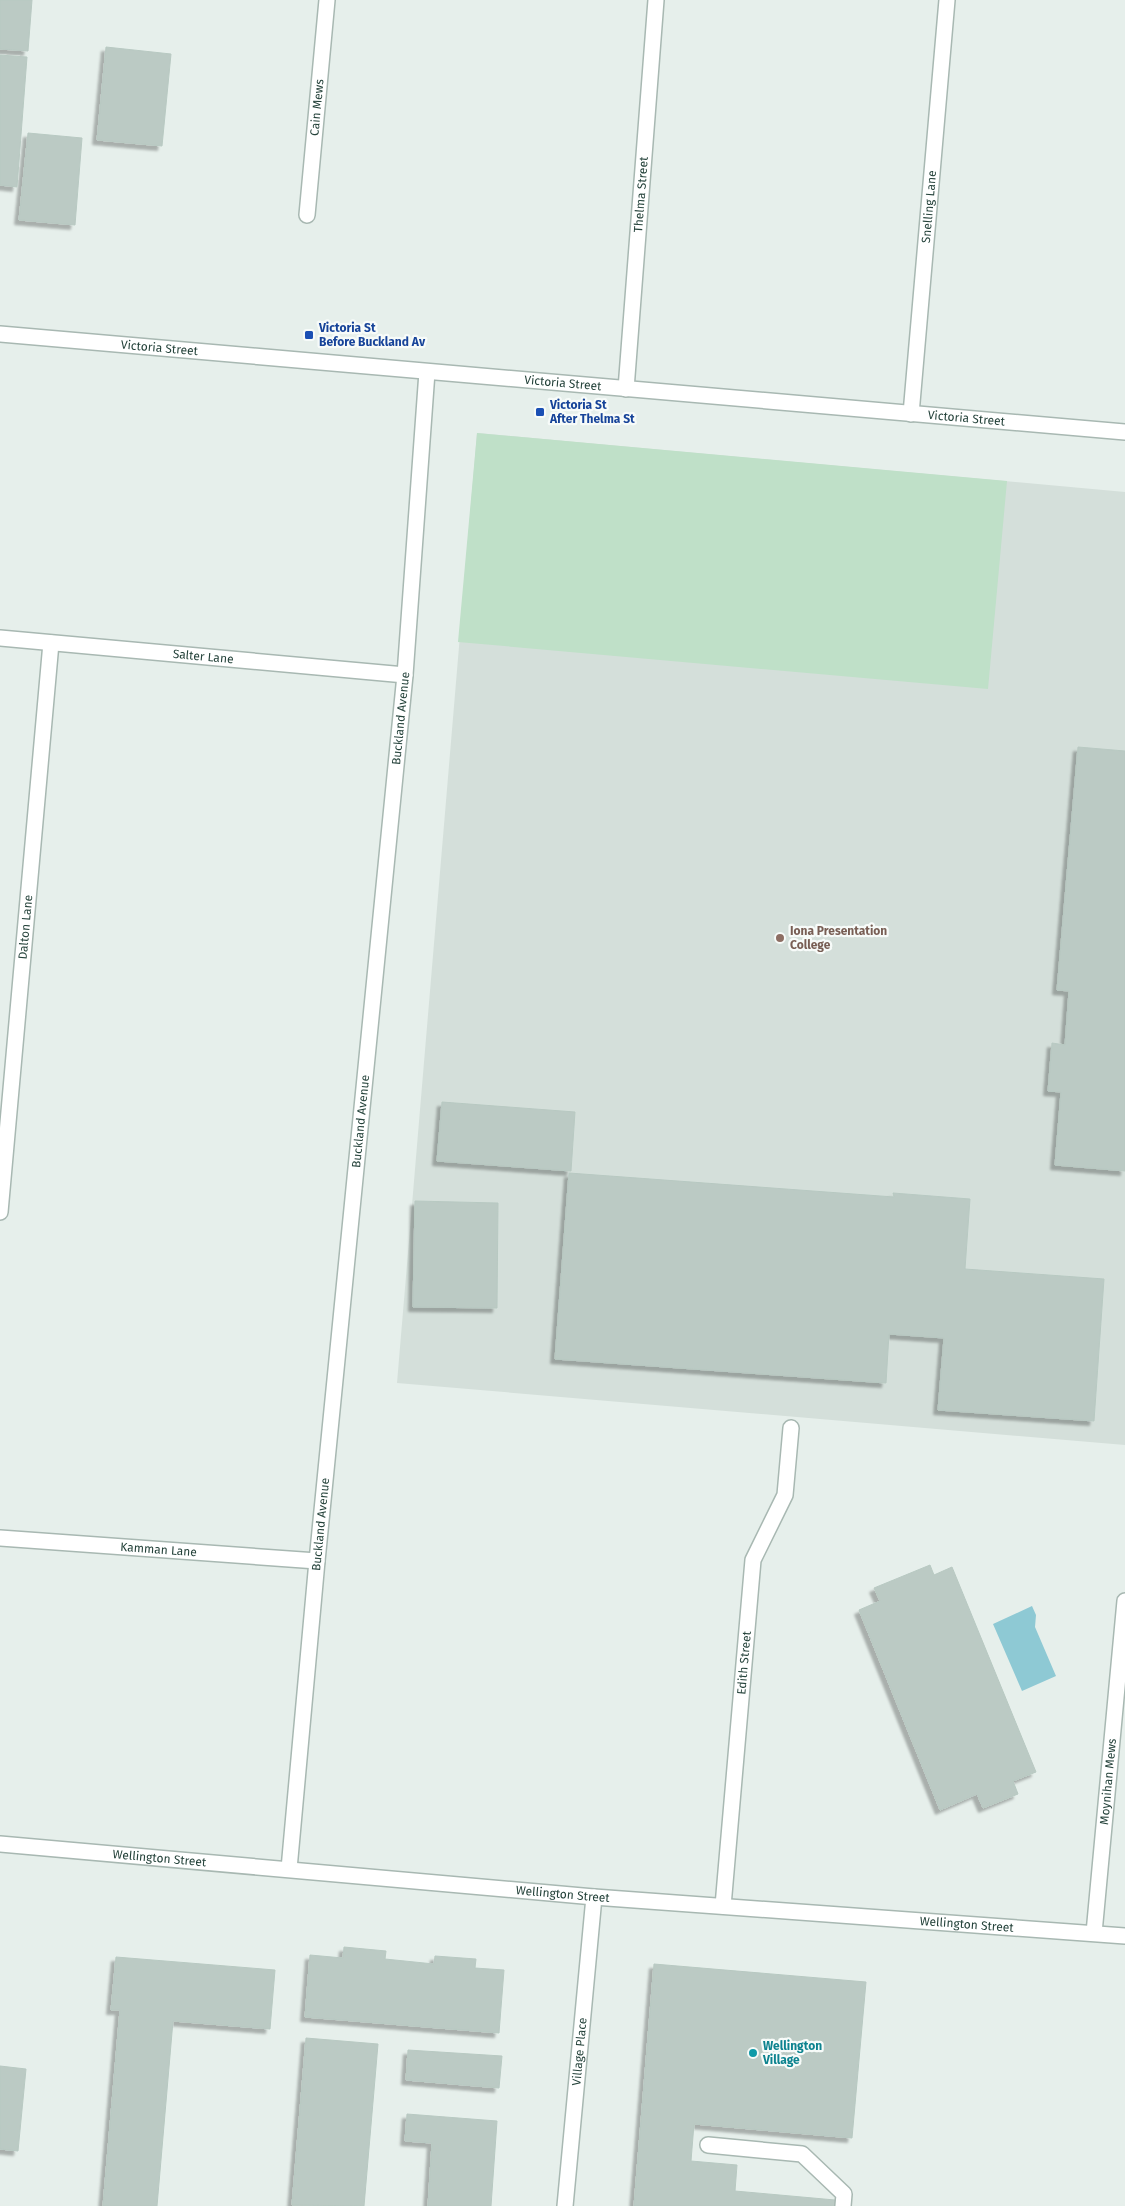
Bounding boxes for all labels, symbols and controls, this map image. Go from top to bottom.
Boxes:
street label: Cain Mews [307,78,327,136]
street label: Thelma Street [631,156,651,233]
street label: Snelling Lane [919,170,939,244]
place label: Victoria St Before Buckland Av [318,321,426,349]
marker: Victoria St Before Buckland Av [303,329,315,341]
street label: Victoria Street [120,338,199,358]
street label: Victoria Street [524,373,603,393]
place label: Victoria St After Thelma St [549,398,635,426]
marker: Victoria St After Thelma St [534,406,546,418]
street label: Victoria Street [927,408,1006,429]
street label: Salter Lane [172,647,234,666]
street label: Buckland Avenue [389,671,412,766]
street label: Dalton Lane [16,894,35,960]
place label: Iona Presentation College [790,924,887,952]
marker: Iona Presentation College [774,932,786,944]
street label: Buckland Avenue [349,1074,372,1169]
street label: Buckland Avenue [309,1477,332,1572]
street label: Kamman Lane [120,1540,197,1559]
street label: Edith Street [734,1630,754,1695]
street label: Moynihan Mews [1097,1738,1119,1825]
street label: Wellington Street [112,1847,208,1869]
street label: Wellington Street [515,1883,611,1905]
street label: Wellington Street [919,1914,1015,1935]
street label: Village Place [569,2017,590,2086]
place label: Wellington Village [762,2039,822,2067]
marker: Wellington Village [747,2047,759,2059]

